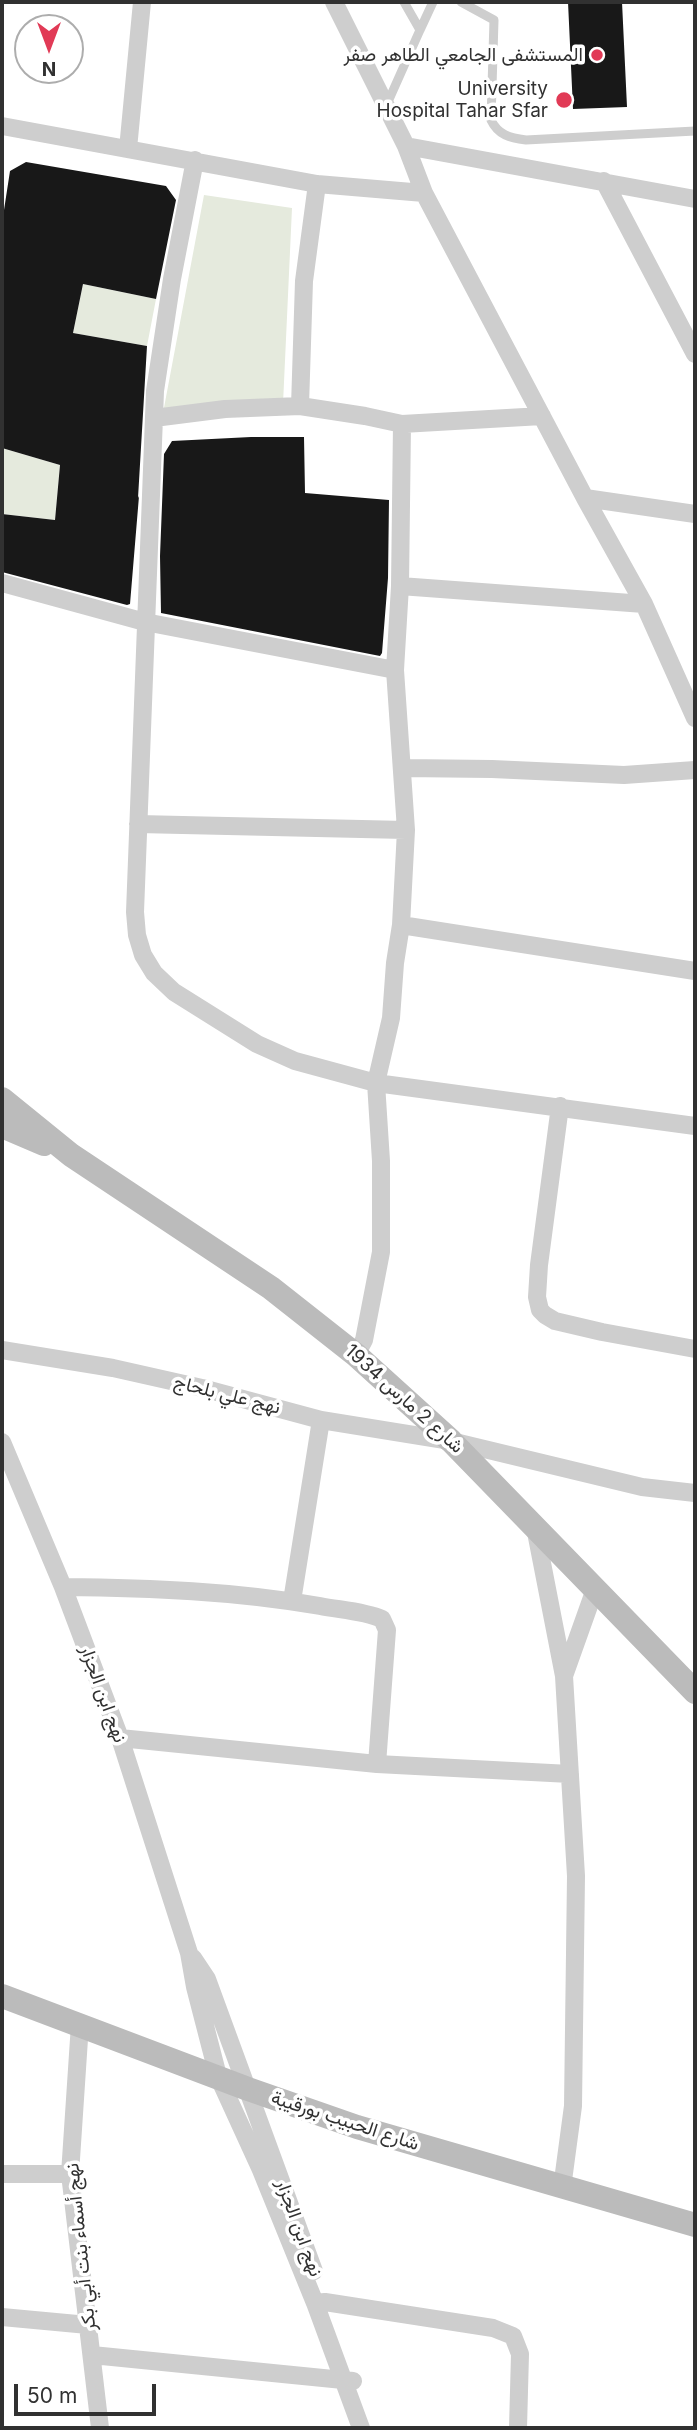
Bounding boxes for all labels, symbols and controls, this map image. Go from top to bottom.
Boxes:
north arrow [14,14,84,84]
place label: المستشفى الجامعي الطاهر صفر [343,44,583,66]
marker: المستشفى الجامعي الطاهر صفر [589,47,605,63]
text: N [42,57,56,80]
place label: University Hospital Tahar Sfar [377,78,548,122]
marker: University Hospital Tahar Sfar [554,90,574,110]
street label: شارع 2 مارس 1934 [340,1340,468,1458]
street label: نهج علي بلحاج [171,1371,283,1419]
street label: نهج ابن الجزار [75,1642,131,1746]
street label: شارع الحبيب بورقيبة [268,2086,422,2156]
street label: نهج أسماء بنت أبي بكر [61,2162,101,2332]
street label: نهج ابن الجزار [271,2176,327,2280]
scale bar [18,2370,159,2414]
text: 50 m [27,2383,77,2408]

